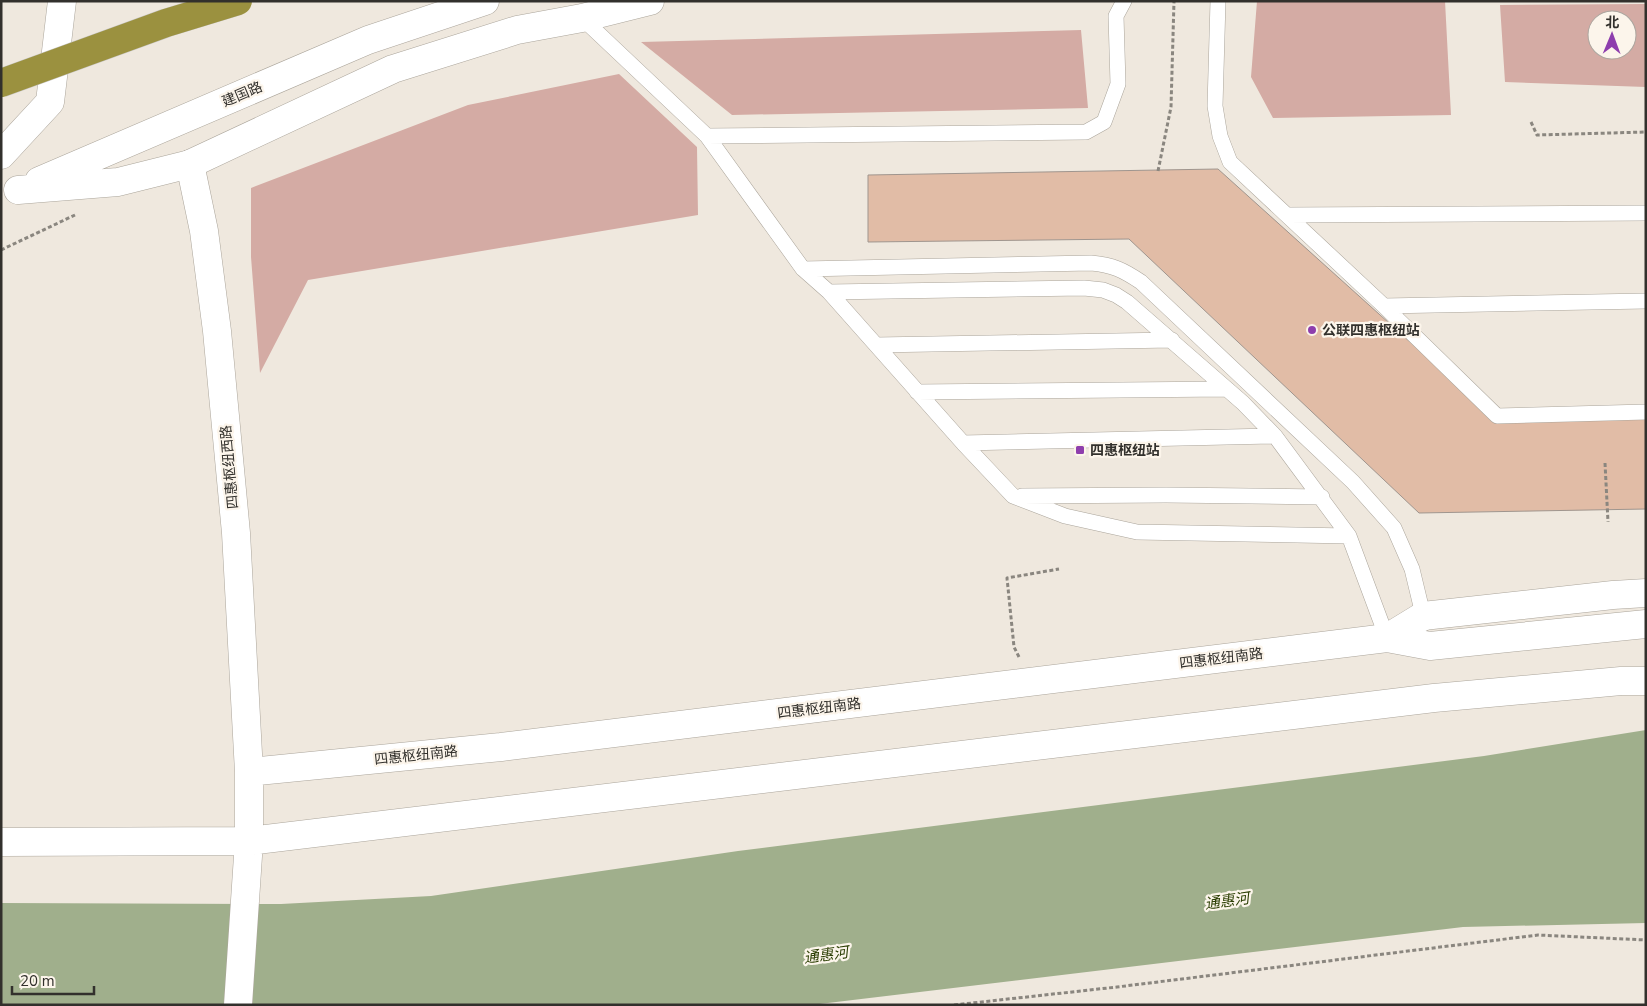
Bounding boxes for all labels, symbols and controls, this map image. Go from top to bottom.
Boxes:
north arrow [1587,10,1637,60]
text: 北 [1605,13,1619,32]
street label: 建国路 [219,78,265,111]
place label: 公联四惠枢纽站 [1322,321,1420,340]
marker: 公联四惠枢纽站 [1306,324,1318,336]
street label: 四惠枢纽西路 [216,424,243,510]
place label: 四惠枢纽站 [1090,441,1160,460]
marker: 四惠枢纽站 [1074,444,1086,456]
street label: 四惠枢纽南路 [1178,644,1264,673]
street label: 四惠枢纽南路 [776,694,862,723]
street label: 四惠枢纽南路 [373,742,459,769]
water label: 通惠河 [1203,888,1254,914]
water label: 通惠河 [802,942,853,968]
scale bar [12,964,95,996]
text: 20 m [20,971,55,991]

